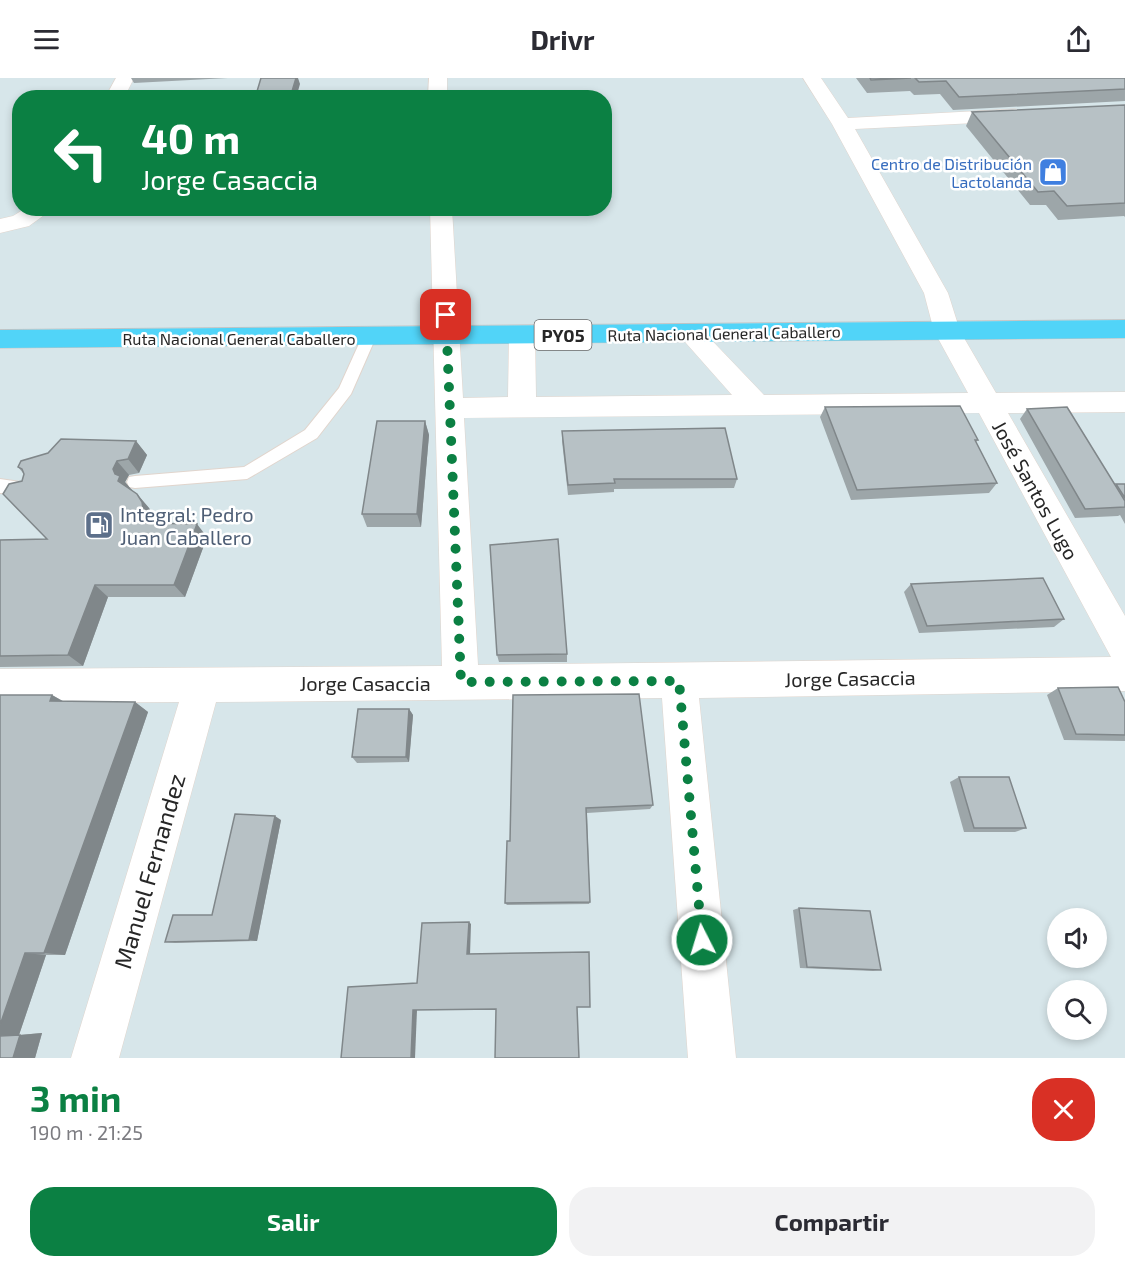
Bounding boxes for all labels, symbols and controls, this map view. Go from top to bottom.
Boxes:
icon: menu [30,23,63,56]
text: Drivr [530,23,595,55]
icon: share [1062,23,1095,56]
text: 40 m [141,112,240,162]
icon: left [42,114,120,192]
place label: Centro de Distribución Lactolanda [871,154,1032,191]
shop icon: Centro de Distribución Lactolanda [1037,156,1069,188]
text: Jorge Casaccia [141,163,318,195]
pin [420,289,471,340]
icon: arrive [429,298,462,331]
road number: PY05 [534,320,592,350]
street label: Ruta Nacional General Caballero [607,321,841,345]
street label: Ruta Nacional General Caballero [122,329,356,348]
street label: José Santos Lugo [988,416,1084,564]
place label: Integral: Pedro Juan Caballero [120,502,254,549]
fuel station icon: Integral: Pedro Juan Caballero [83,509,115,541]
street label: Jorge Casaccia [784,665,916,691]
street label: Jorge Casaccia [299,671,431,695]
street label: Manuel Fernandez [107,770,191,972]
position arrow [670,908,734,972]
map controls [1047,908,1107,1040]
button: sound [1047,908,1107,968]
button: search [1047,980,1107,1040]
text: 3 min [30,1076,121,1119]
button: close [1032,1078,1095,1141]
text: 190 m · 21:25 [30,1120,143,1144]
button: Salir [30,1187,557,1256]
button: Compartir [569,1187,1095,1256]

